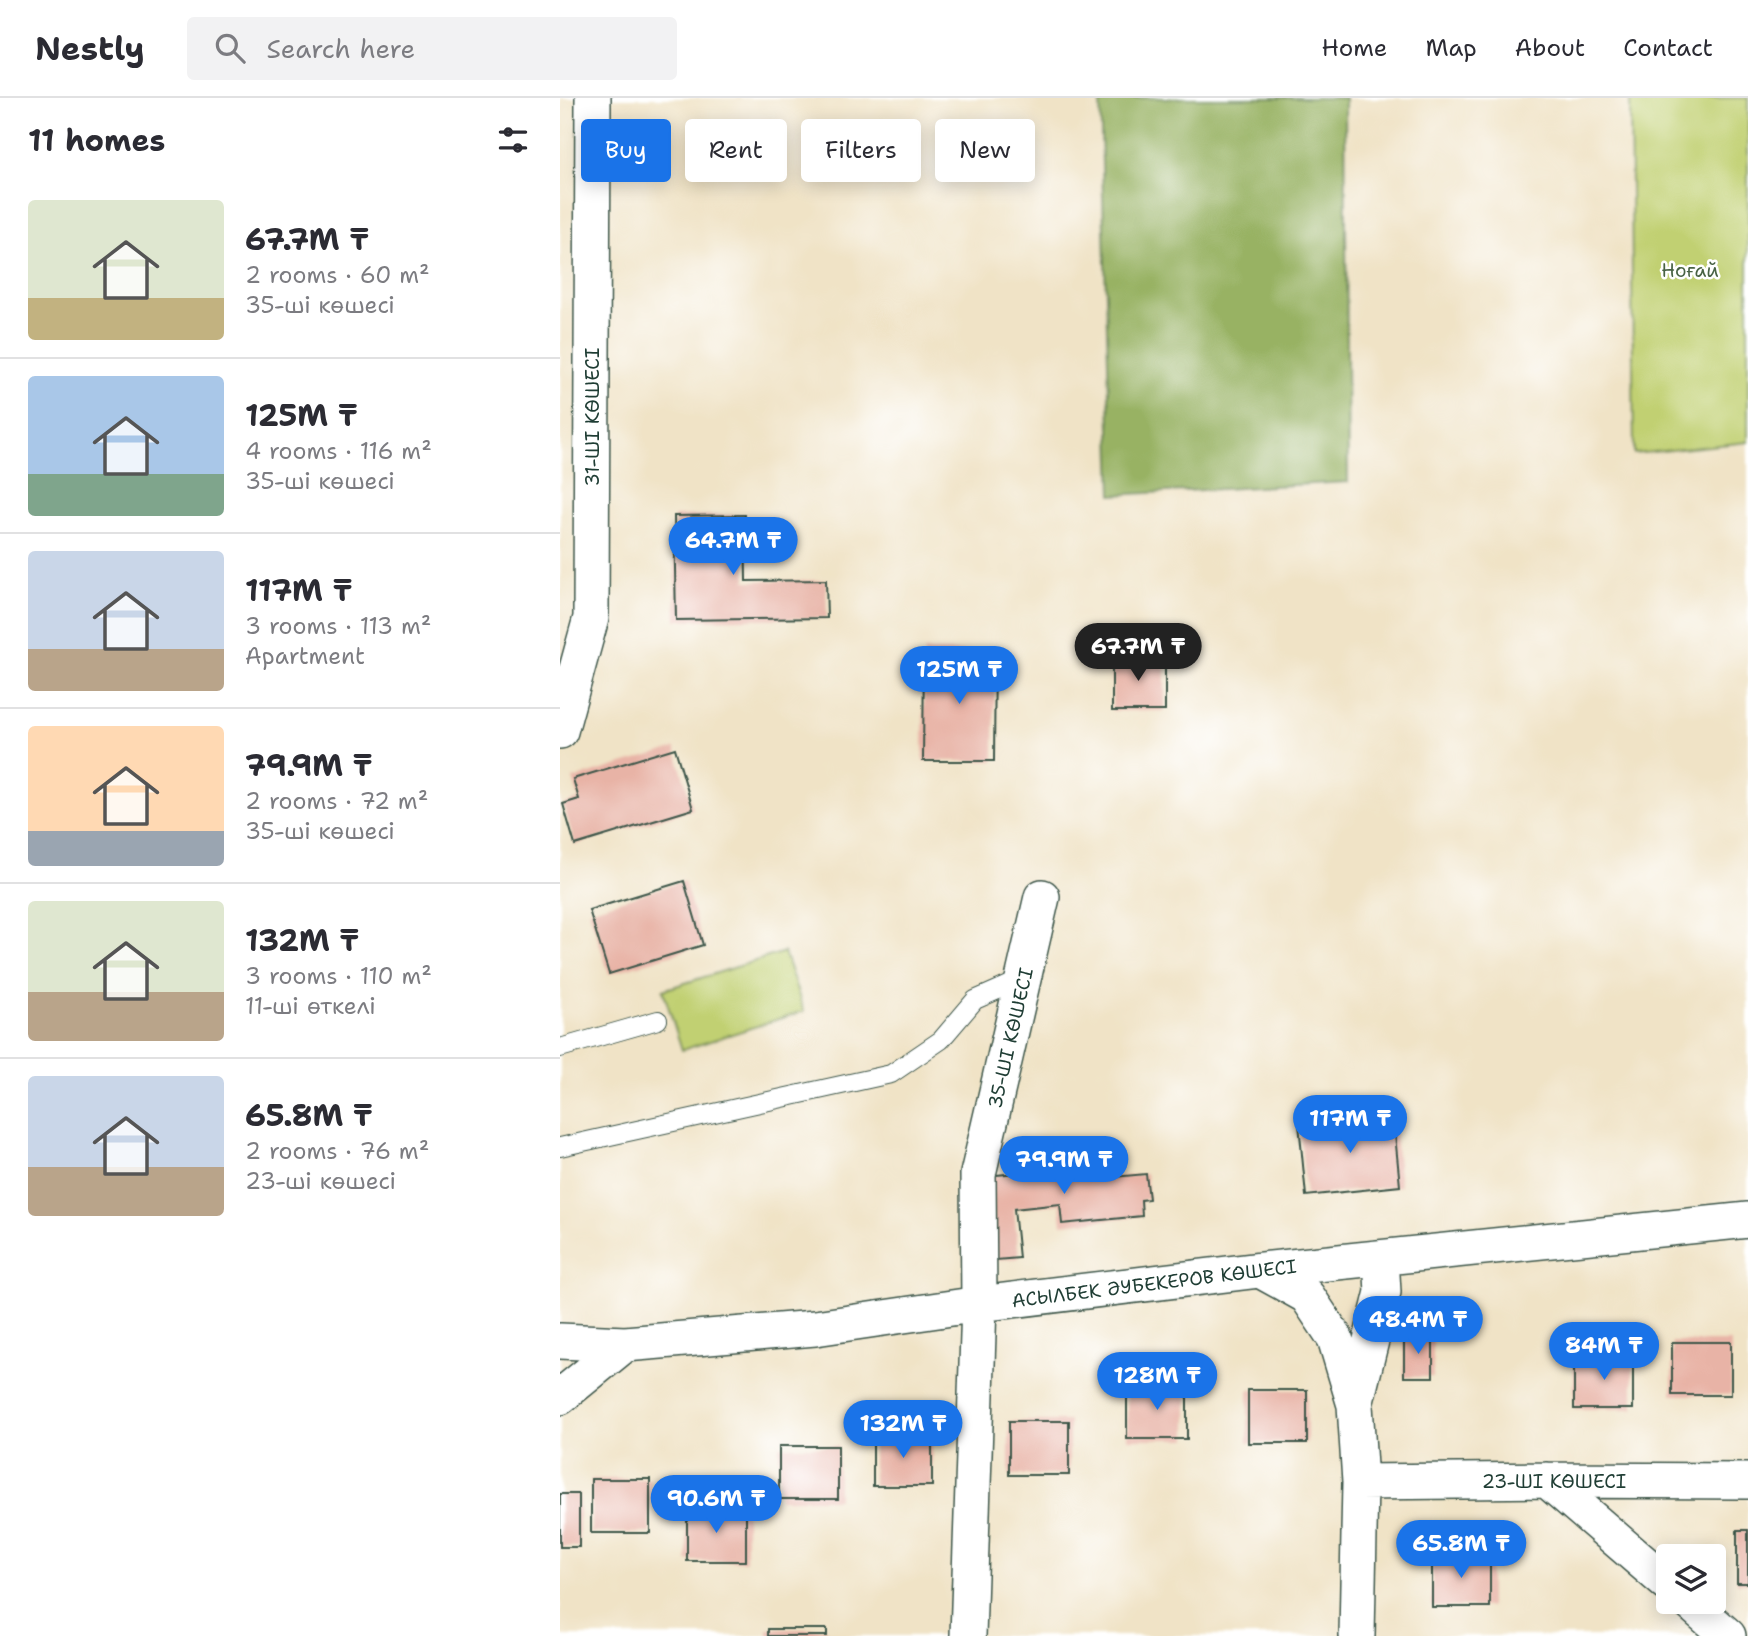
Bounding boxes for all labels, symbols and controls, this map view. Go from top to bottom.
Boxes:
search box [187,17,677,80]
text: Nestly [35,26,145,71]
icon: search [211,29,249,67]
text: Search here [267,31,415,66]
text: Home [1321,32,1387,64]
text: Map [1425,32,1477,64]
text: About [1515,32,1585,64]
text: Contact [1623,32,1713,64]
chip: Buy [581,119,671,182]
chip: Rent [685,119,787,182]
chip: Filters [801,119,921,182]
chip: New [935,119,1035,182]
text: 11 homes [28,120,165,161]
icon: filters [494,121,532,159]
text: 67.7M ₸ [245,219,369,260]
icon: home [84,228,168,312]
park label: Ноғай [1661,258,1719,283]
text: 2 rooms · 60 m² [245,260,430,290]
text: 35-ші көшесі [245,290,395,320]
street label: 31-ШІ КӨШЕСІ [580,348,605,486]
text: 125M ₸ [245,395,357,436]
icon: home [84,404,168,488]
text: 4 rooms · 116 m² [245,436,432,466]
text: 35-ші көшесі [245,466,395,496]
pin: 64.7M ₸ [668,518,798,577]
text: 64.7M ₸ [685,525,781,555]
text: 117M ₸ [245,570,352,611]
icon: home [84,579,168,663]
text: 3 rooms · 113 m² [245,611,431,641]
pin: 67.7M ₸ [1073,624,1203,683]
text: 67.7M ₸ [1091,631,1185,661]
text: Apartment [245,641,365,671]
pin: 125M ₸ [902,646,1016,706]
text: 125M ₸ [916,654,1002,684]
text: 79.9M ₸ [245,745,372,786]
icon: home [84,754,168,838]
text: 2 rooms · 72 m² [245,786,428,816]
text: 35-ші көшесі [245,816,395,846]
text: 132M ₸ [245,920,359,961]
icon: home [84,929,168,1013]
text: 3 rooms · 110 m² [245,961,432,991]
street label: 35-ШІ КӨШЕСІ [982,965,1039,1111]
text: 11-ші өткелі [245,991,376,1021]
text: 65.8M ₸ [245,1095,372,1136]
pin: 117M ₸ [1293,1096,1407,1155]
text: 117M ₸ [1309,1103,1391,1133]
icon: home [84,1104,168,1188]
text: 2 rooms · 76 m² [245,1136,429,1166]
pin: 79.9M ₸ [999,1136,1129,1196]
text: 79.9M ₸ [1015,1144,1113,1174]
text: 23-ші көшесі [245,1166,396,1196]
street label: АСЫЛБЕК ӘУБЕКЕРОВ КӨШЕСІ [1010,1254,1298,1313]
pin: 48.4M ₸ [1353,1296,1483,1356]
text: 48.4M ₸ [1369,1304,1467,1334]
pin: 84M ₸ [1555,1322,1653,1382]
text: 84M ₸ [1565,1330,1643,1360]
pin: 128M ₸ [1100,1352,1214,1412]
text: 128M ₸ [1113,1360,1201,1390]
pin: 132M ₸ [846,1400,960,1460]
text: 132M ₸ [859,1408,947,1438]
street label: 23-ШІ КӨШЕСІ [1482,1469,1626,1494]
pin: 90.6M ₸ [651,1476,781,1535]
text: 90.6M ₸ [667,1483,765,1513]
pin: 65.8M ₸ [1396,1520,1526,1580]
text: 65.8M ₸ [1412,1528,1510,1558]
map controls [1656,1544,1726,1614]
button: layers [1656,1544,1726,1614]

